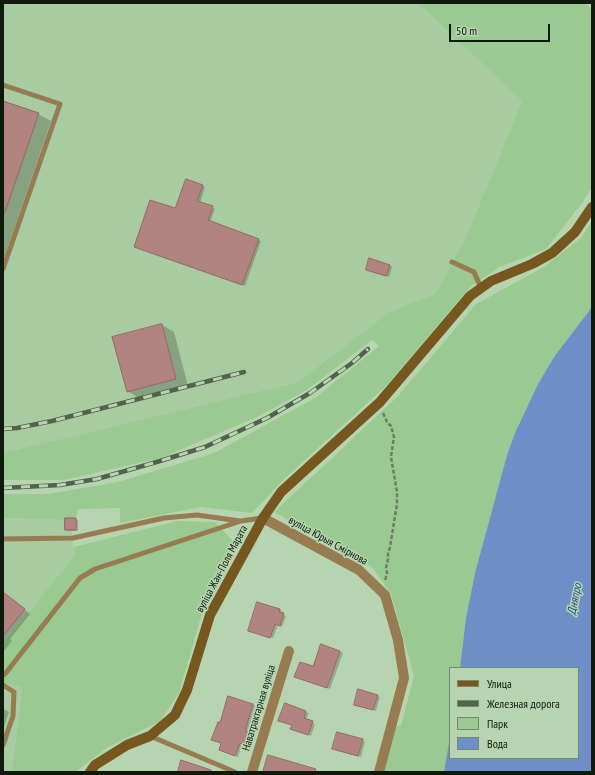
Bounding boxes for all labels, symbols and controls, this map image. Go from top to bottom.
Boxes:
scale bar [451,16,552,42]
text: 50 m [456,23,477,38]
street label: вуліца Юрыя Смірнова [286,514,370,568]
street label: вуліца Жан-Поля Марата [194,523,250,615]
water label: Дняпро [565,582,585,616]
street label: Наватрактарная вуліца [240,663,278,753]
legend [449,667,579,759]
text: Улица [487,676,512,691]
text: Железная дорога [487,696,560,711]
text: Парк [487,716,508,731]
text: Вода [487,736,508,751]

